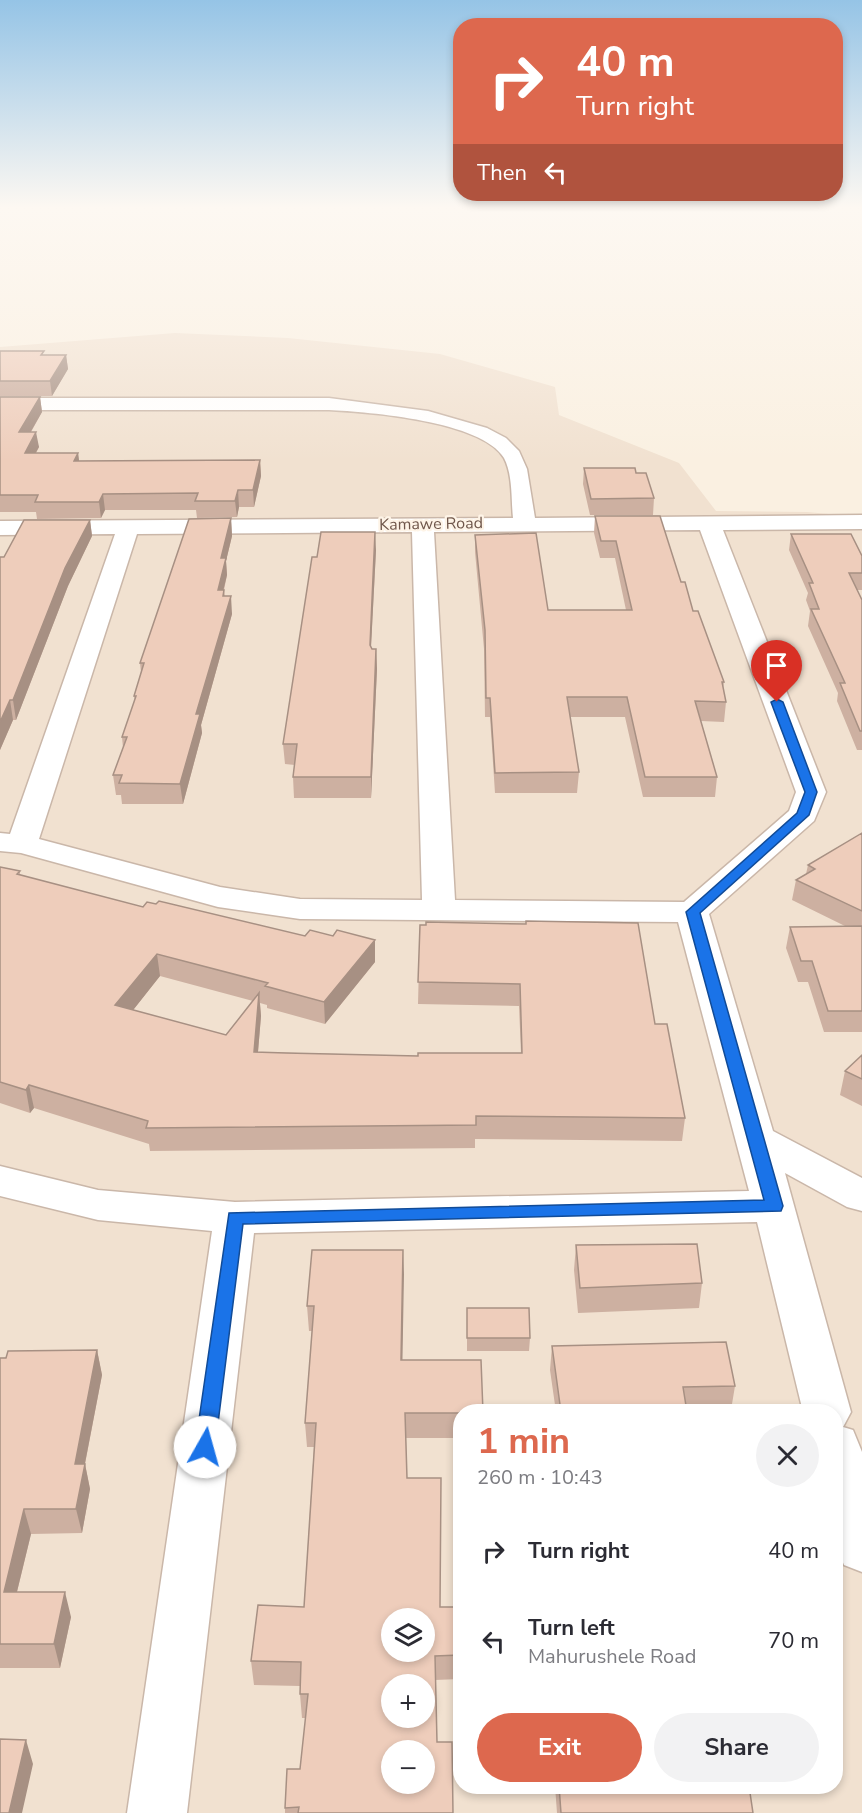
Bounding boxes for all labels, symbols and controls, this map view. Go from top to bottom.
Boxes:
text: 40 m [576,34,675,91]
icon: right [477,42,555,120]
text: Turn right [576,88,694,125]
icon: left [539,156,572,189]
text: Then [477,158,527,188]
street label: Kamawe Road [379,512,483,536]
pin [751,640,802,702]
icon: arrive [760,649,793,682]
position arrow [173,1415,237,1479]
text: 1 min [477,1417,570,1466]
button: close [756,1424,819,1487]
text: 260 m · 10:43 [477,1464,603,1491]
icon: right [477,1535,510,1568]
text: Turn right [528,1536,629,1566]
text: 40 m [768,1536,819,1566]
map controls [381,1608,435,1794]
button: layers [381,1608,435,1662]
text: Turn left [528,1613,615,1643]
icon: left [477,1625,510,1658]
text: 70 m [768,1626,819,1656]
text: Mahurushele Road [528,1643,696,1670]
button: + [381,1674,435,1728]
button: Exit [477,1713,642,1782]
button: Share [654,1713,819,1782]
button: − [381,1740,435,1794]

